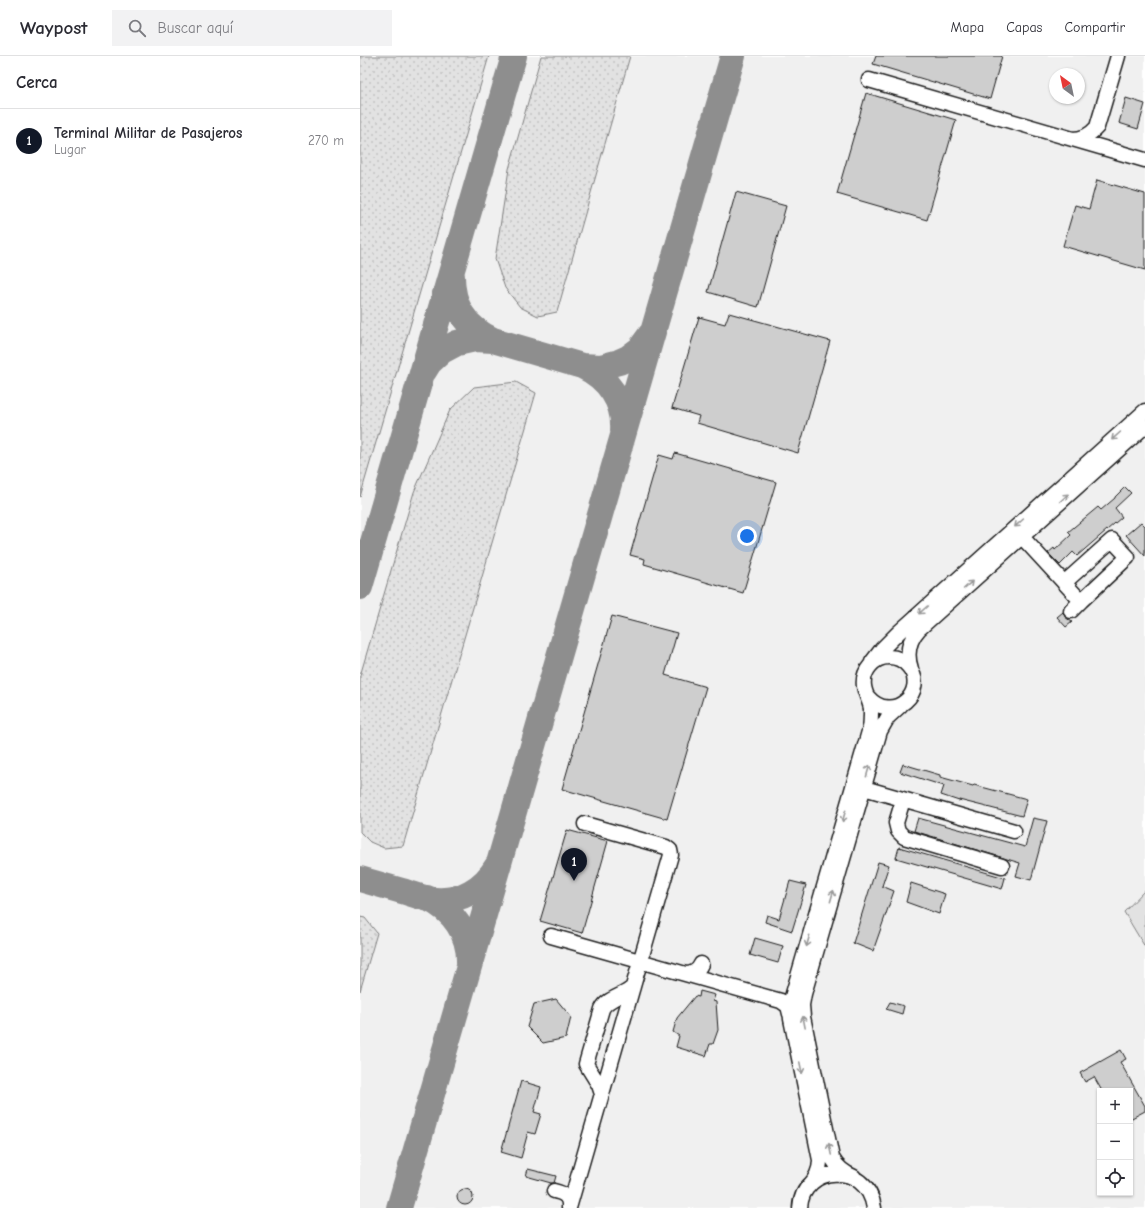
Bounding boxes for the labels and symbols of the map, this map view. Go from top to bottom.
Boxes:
north arrow [1049,68,1085,104]
one-way arrow [1111,432,1121,441]
one-way arrow [1059,494,1069,503]
one-way arrow [1014,519,1024,528]
your location [737,526,757,546]
one-way arrow [963,581,973,590]
one-way arrow [918,606,928,615]
one-way arrow [865,765,873,778]
one-way arrow [840,809,847,822]
pin: 1 [561,848,587,881]
one-way arrow [829,890,836,903]
one-way arrow [804,934,811,947]
one-way arrow [799,1016,807,1029]
one-way arrow [798,1061,806,1074]
one-way arrow [826,1143,834,1156]

